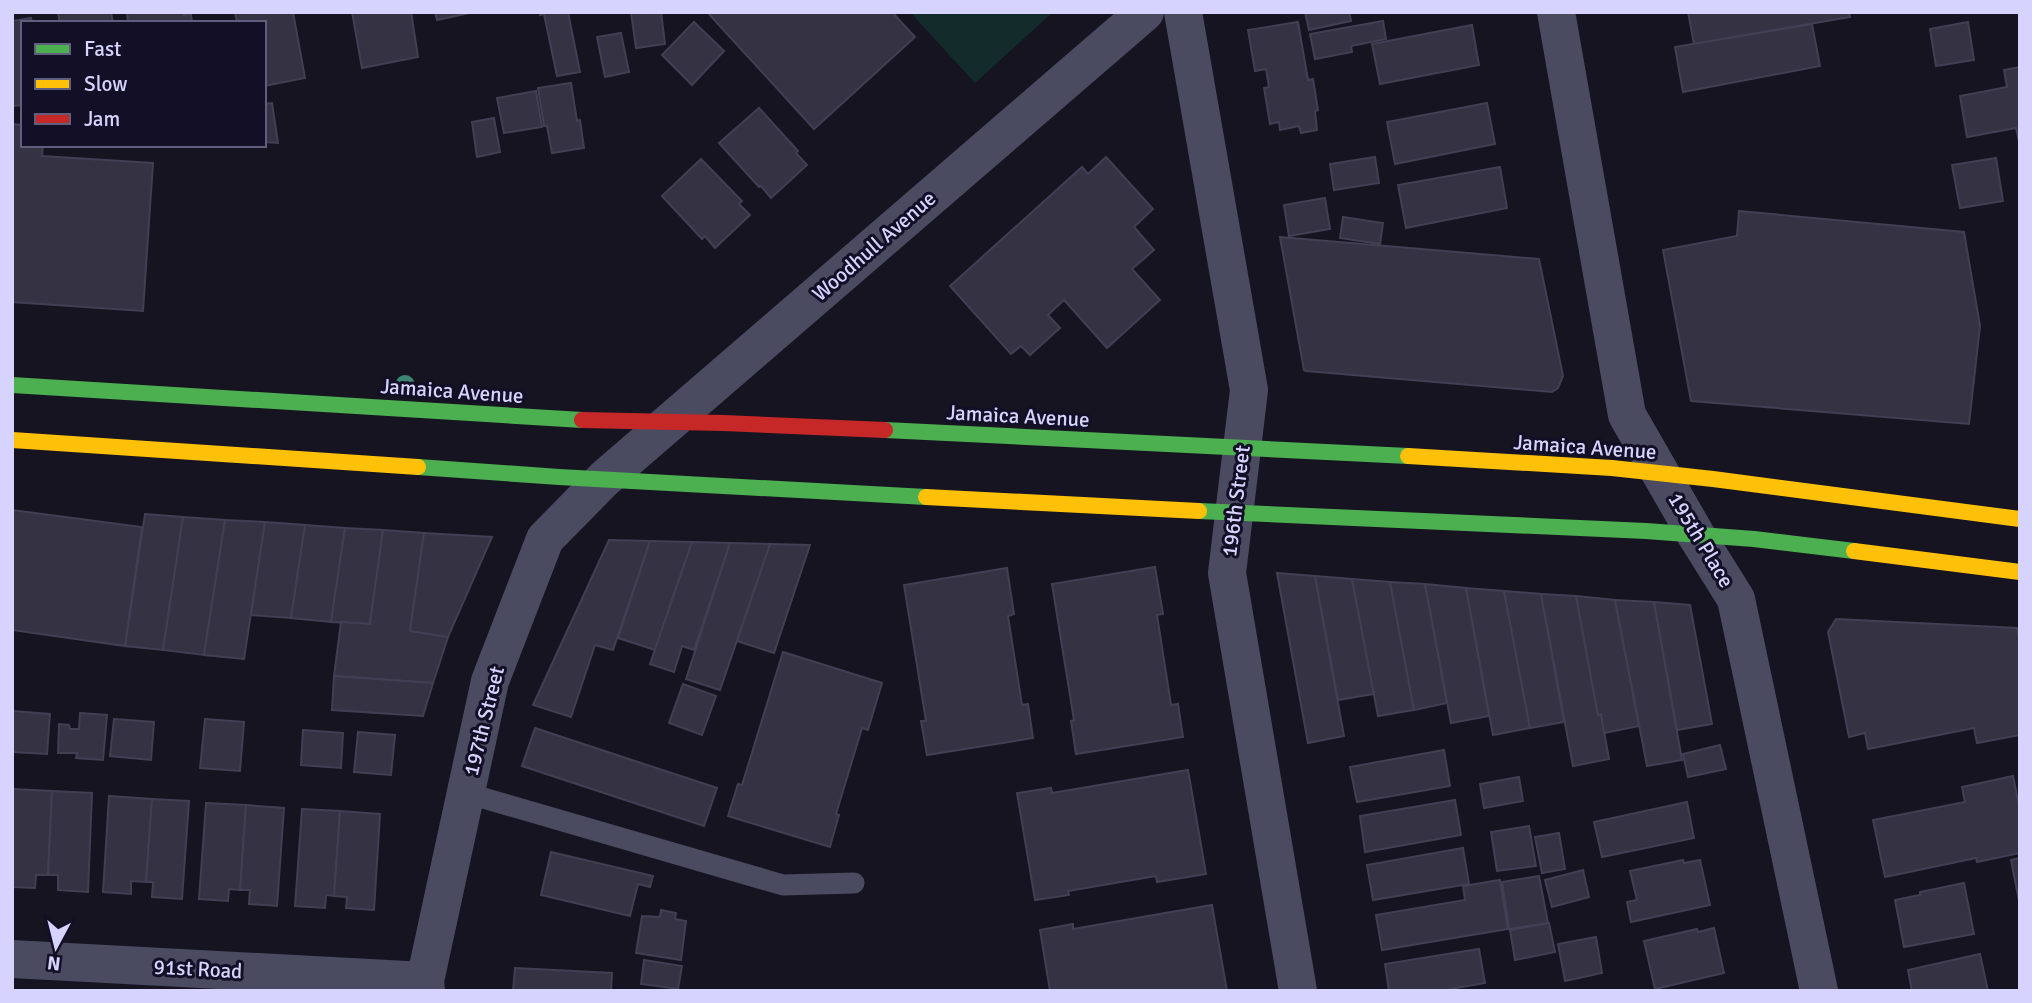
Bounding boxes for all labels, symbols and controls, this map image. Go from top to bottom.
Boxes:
legend [21,21,266,147]
text: Fast [84,36,121,62]
text: Slow [84,71,128,97]
text: Jam [84,106,120,132]
street label: Woodhull Avenue [807,185,941,307]
street label: Jamaica Avenue [380,373,524,409]
street label: Jamaica Avenue [946,399,1090,433]
street label: Jamaica Avenue [1513,429,1657,465]
street label: 196th Street [1216,444,1256,558]
street label: 195th Place [1662,488,1740,592]
street label: 197th Street [458,663,510,779]
north arrow [21,912,91,982]
text: N [46,950,62,976]
street label: 91st Road [153,954,243,984]

